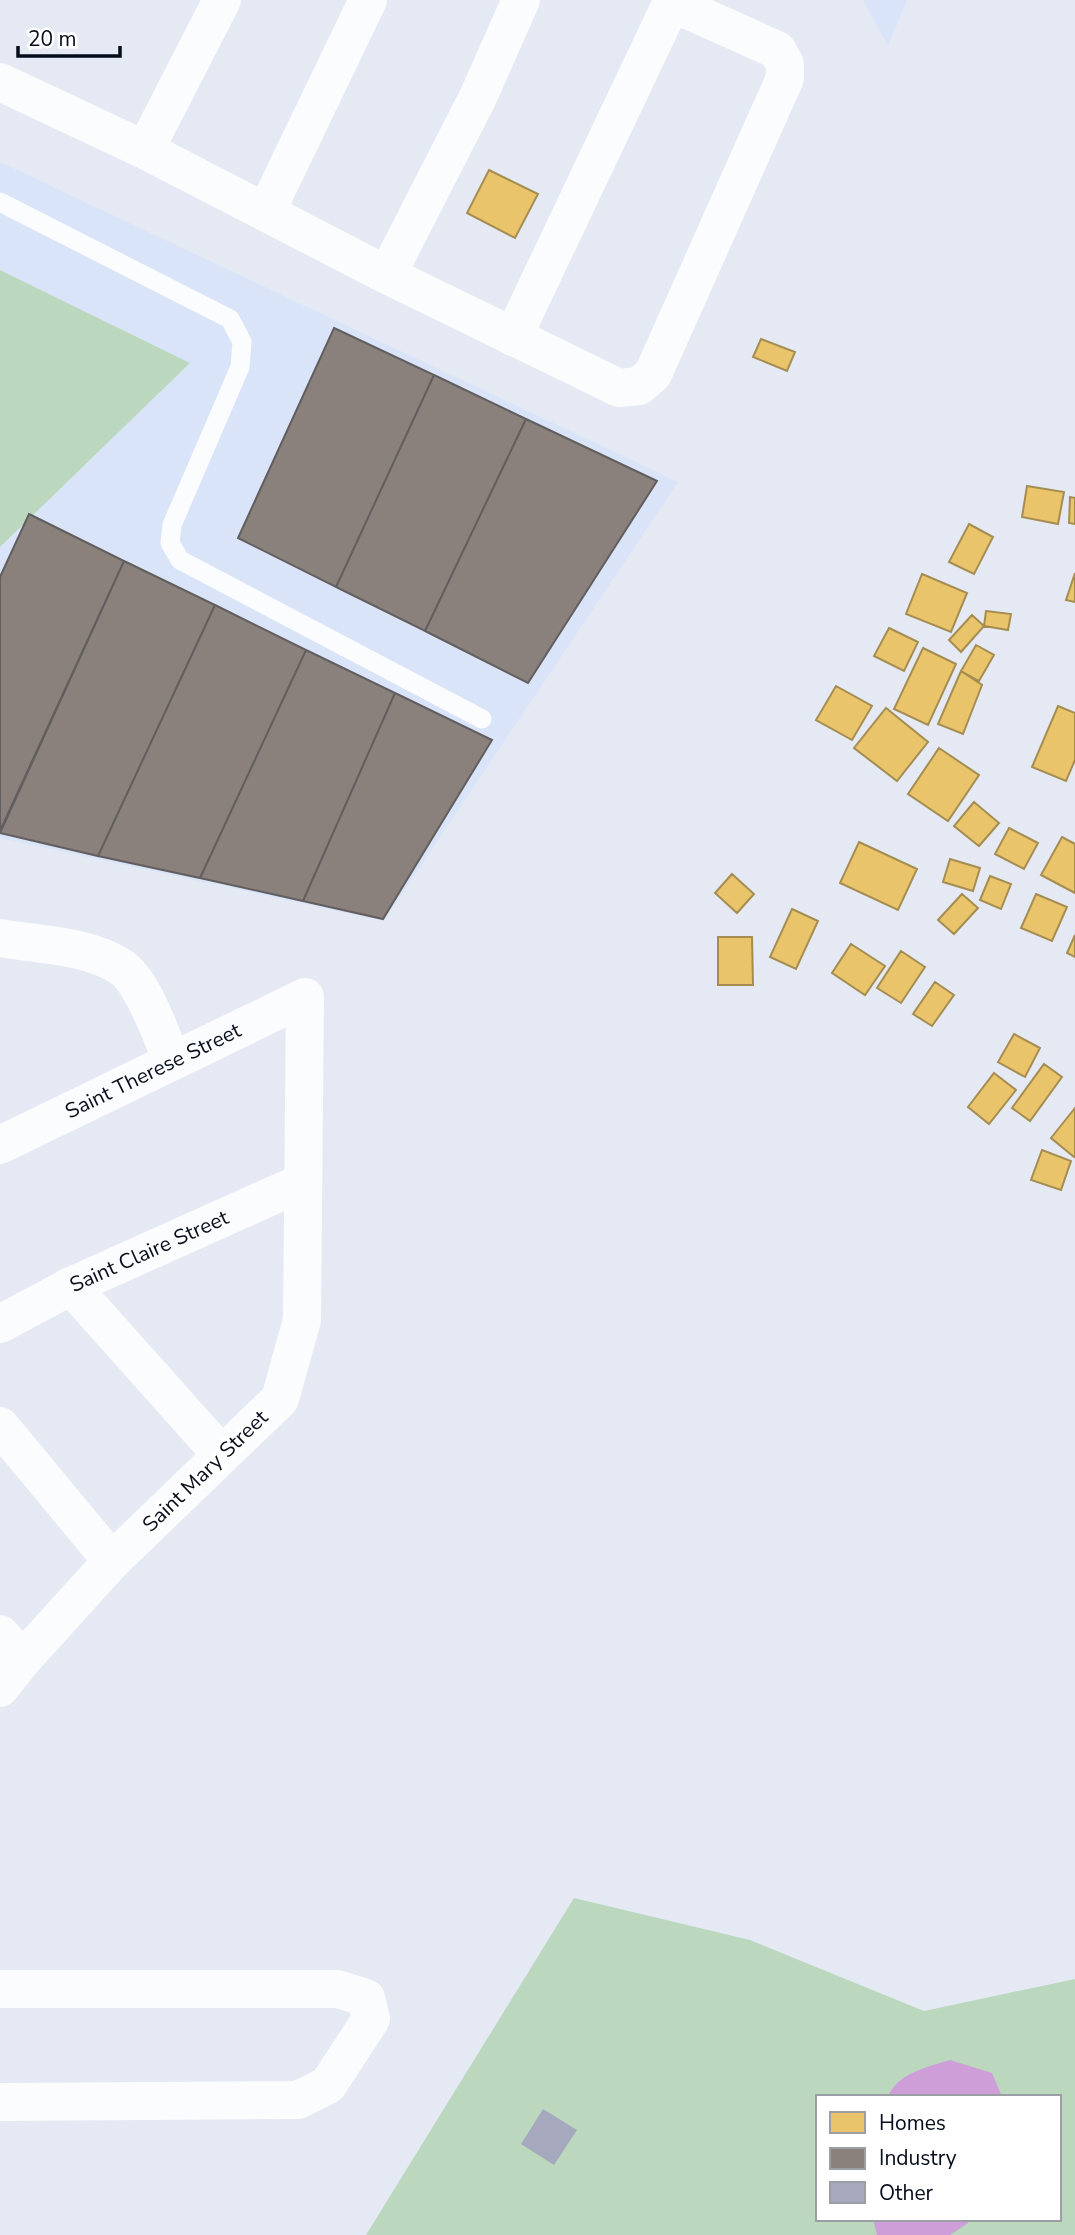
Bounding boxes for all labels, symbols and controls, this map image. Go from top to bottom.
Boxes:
scale bar [18,14,119,58]
text: 20 m [28,25,77,53]
street label: Saint Therese Street [60,1016,246,1125]
street label: Saint Claire Street [65,1203,234,1299]
street label: Saint Mary Street [136,1403,274,1538]
legend [816,2095,1061,2221]
text: Homes [879,2109,946,2137]
text: Industry [879,2144,957,2172]
text: Other [879,2179,934,2207]

